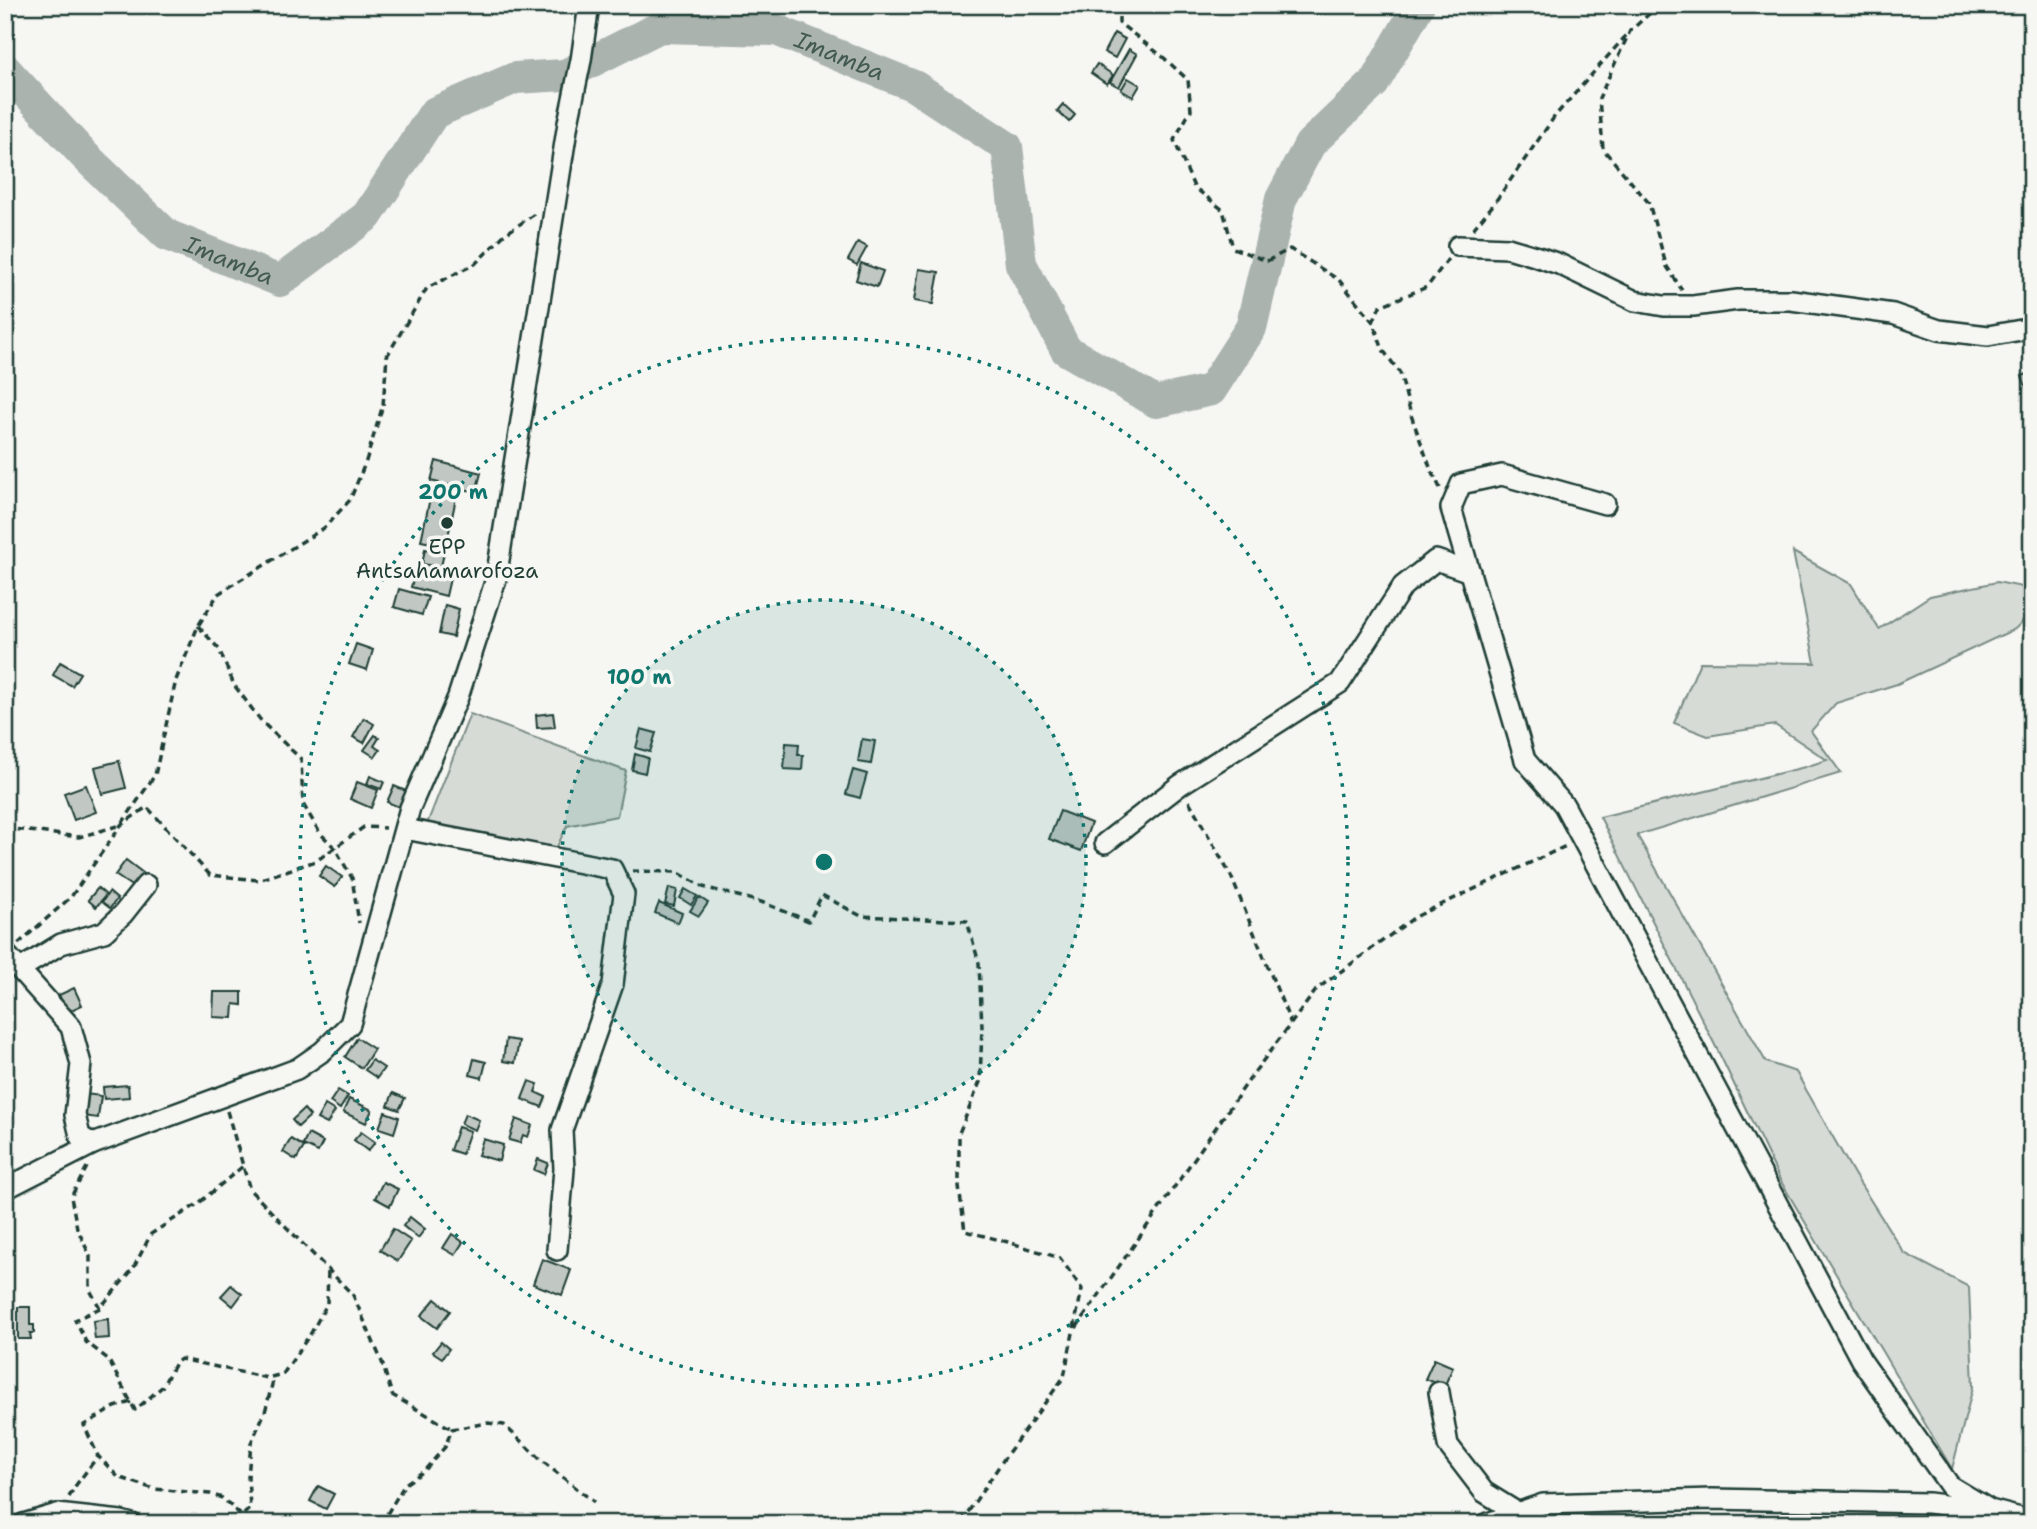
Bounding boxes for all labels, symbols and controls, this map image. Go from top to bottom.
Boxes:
water label: Imamba [789,24,889,87]
water label: Imamba [179,228,278,292]
text: 200 m [418,478,488,506]
marker: EPP Antsahamarofoza [439,515,455,531]
place label: EPP Antsahamarofoza [356,533,538,585]
text: 100 m [607,663,671,691]
centre of rings [812,850,836,874]

